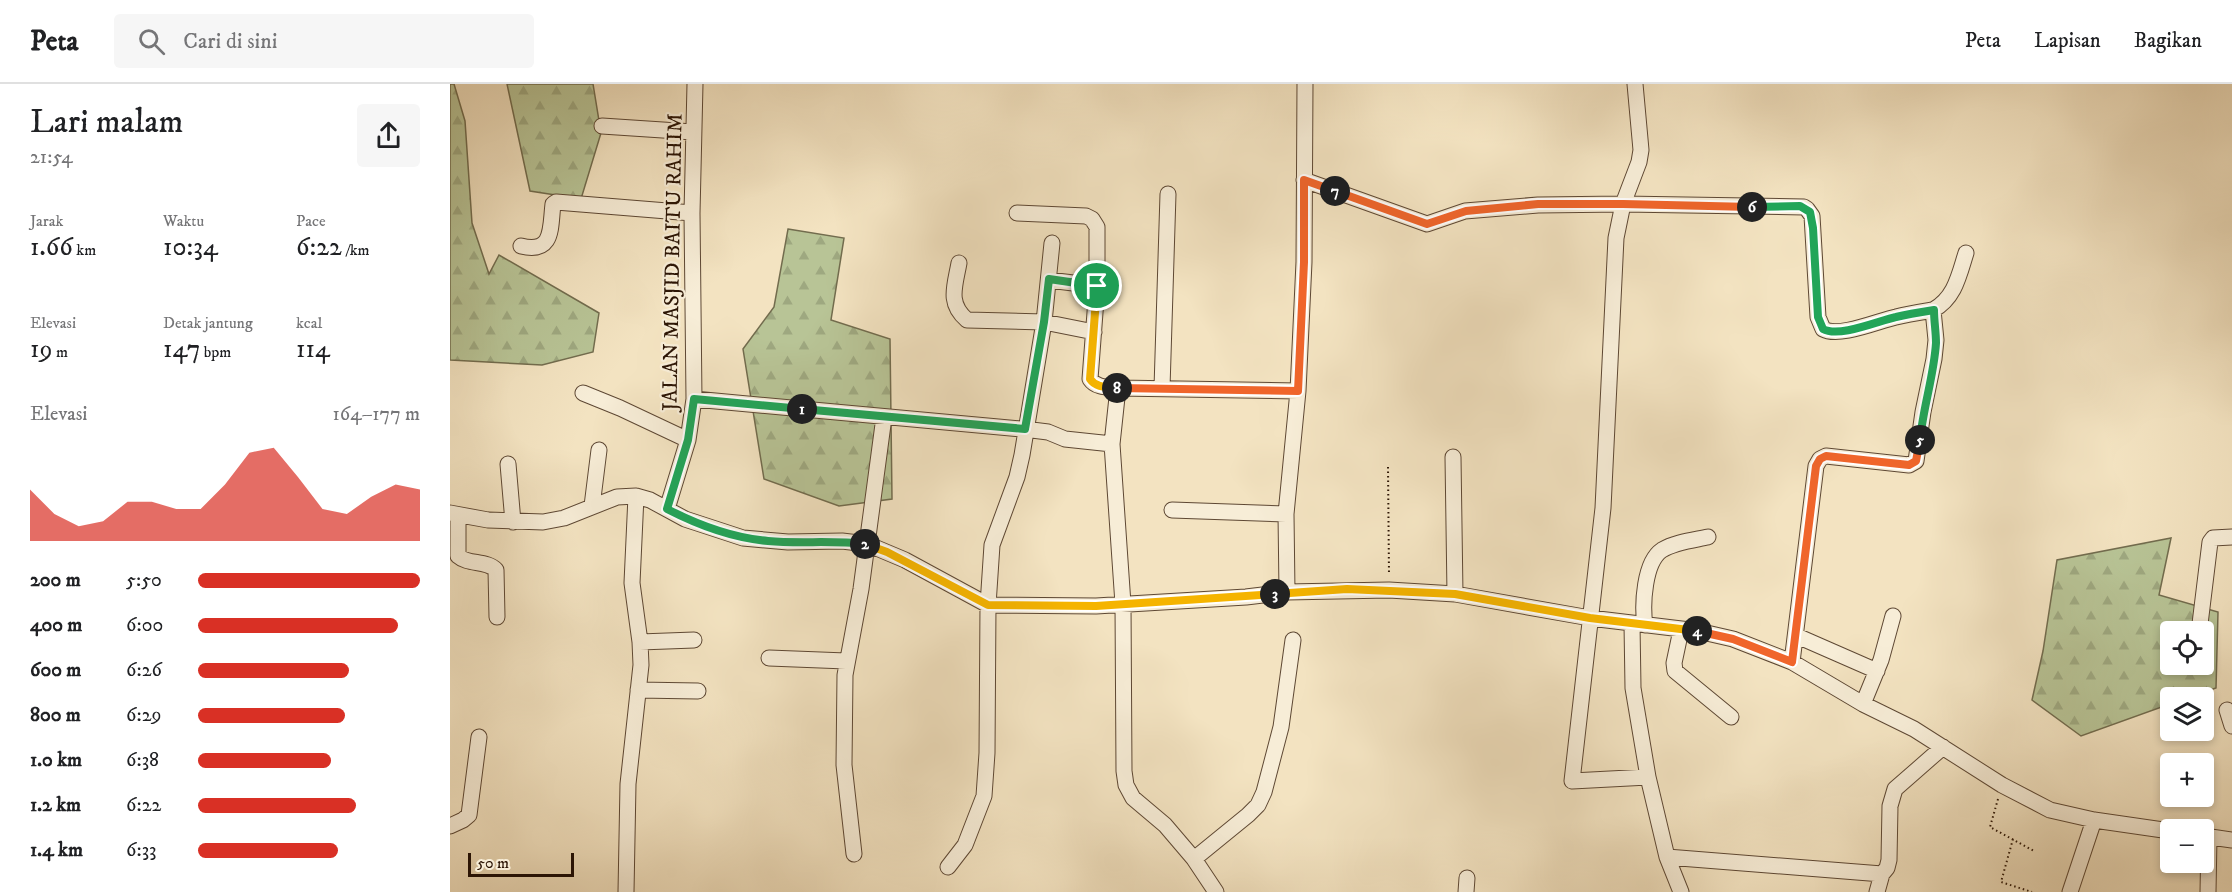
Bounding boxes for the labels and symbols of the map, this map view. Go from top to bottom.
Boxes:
street label: JALAN MASJID BAITU RAHIM [657,113,689,413]
pin: 7 [1320,176,1350,206]
pin: 6 [1737,192,1767,222]
pin [1071,260,1122,311]
pin: 8 [1102,373,1132,403]
pin: 1 [787,394,817,424]
pin: 5 [1905,425,1935,455]
pin: 2 [850,529,880,559]
pin: 3 [1260,579,1290,609]
pin: 4 [1682,616,1712,646]
scale bar [468,850,574,878]

